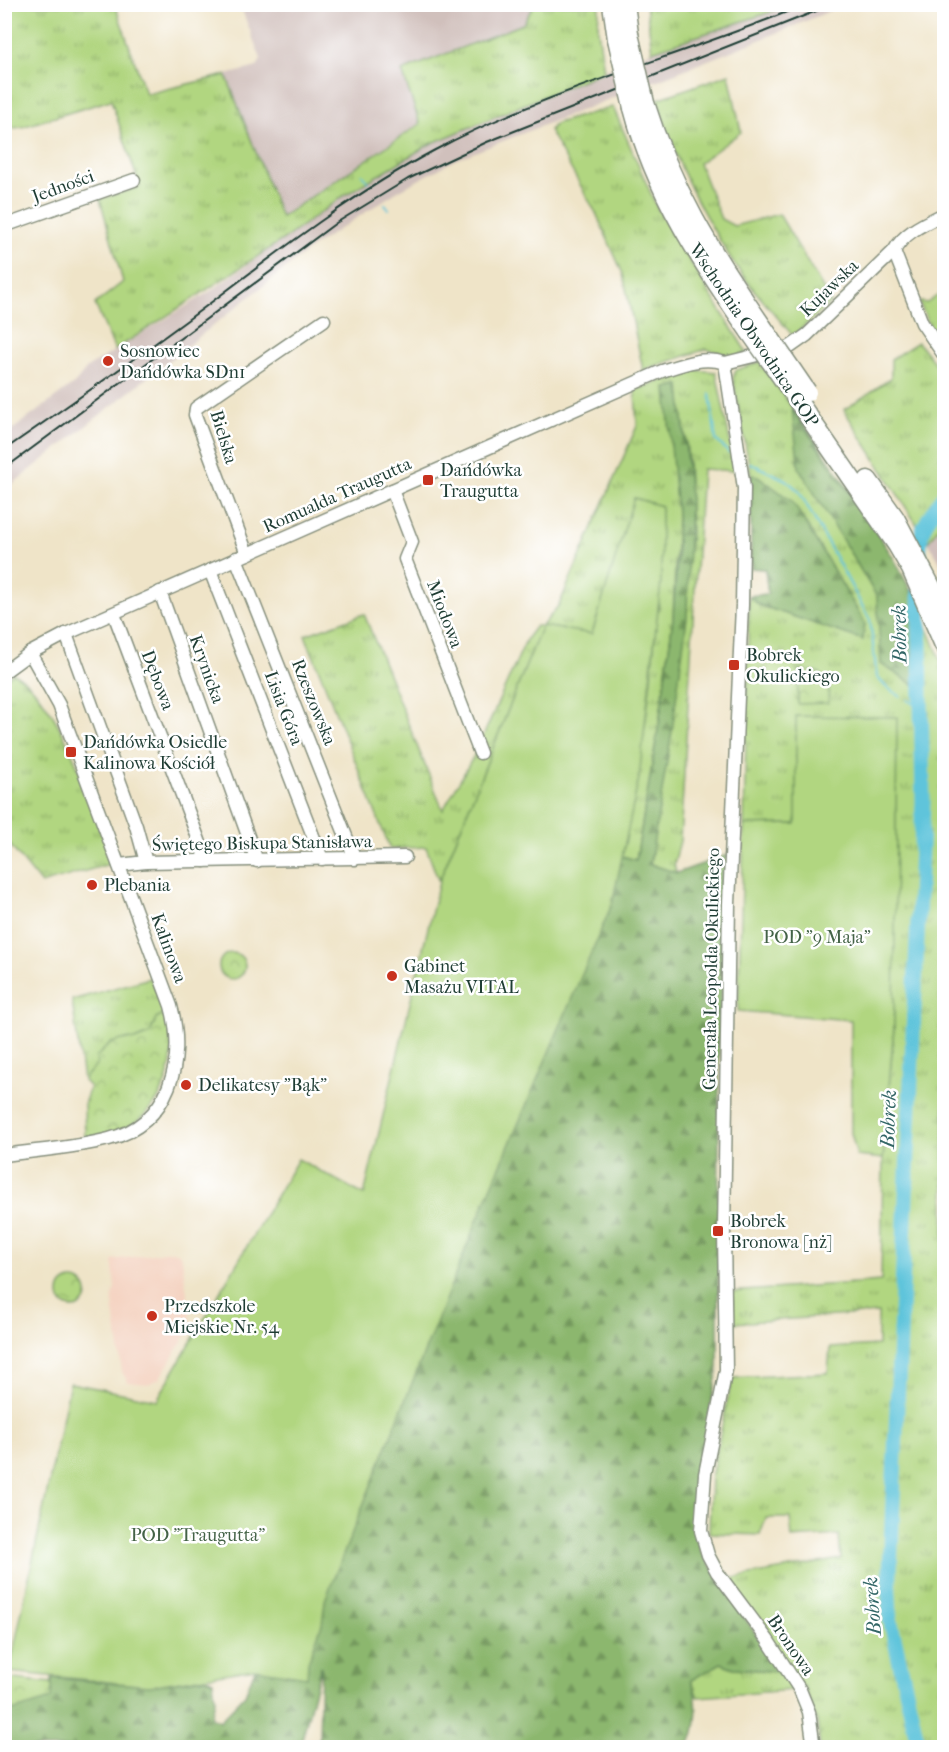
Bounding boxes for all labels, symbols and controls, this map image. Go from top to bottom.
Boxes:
street label: Jedności [27,165,98,208]
street label: Wschodnia Obwodnica GOP [684,239,823,431]
street label: Kujawska [796,255,863,321]
place label: Sosnowiec Dańdówka SDn1 [120,341,245,383]
marker: Sosnowiec Dańdówka SDn1 [101,354,115,368]
street label: Bielska [205,408,242,467]
street label: Romualda Traugutta [260,453,415,538]
place label: Dańdówka Traugutta [440,460,522,502]
marker: Dańdówka Traugutta [421,473,435,487]
street label: Miodowa [422,577,467,652]
water label: Bobrek [887,605,912,664]
street label: Krynicka [184,632,229,707]
place label: Bobrek Okulickiego [746,645,840,687]
street label: Dębowa [137,647,179,714]
street label: Rzeszowska [287,656,341,749]
marker: Bobrek Okulickiego [727,658,741,672]
street label: Lisia Góra [260,668,308,749]
place label: Dańdówka Osiedle Kalinowa Kościół [83,732,227,774]
marker: Dańdówka Osiedle Kalinowa Kościół [64,745,78,759]
street label: Świętego Biskupa Stanisława [152,830,373,856]
street label: Generała Leopolda Okulickiego [699,848,724,1090]
place label: Plebania [104,875,171,896]
marker: Plebania [85,878,99,892]
street label: Kalinowa [146,910,191,986]
park label: POD "9 Maja" [763,927,871,948]
place label: Gabinet Masażu VITAL [404,956,519,998]
marker: Gabinet Masażu VITAL [385,969,399,983]
place label: Delikatesy "Bąk" [198,1075,327,1096]
marker: Delikatesy "Bąk" [179,1078,193,1092]
water label: Bobrek [876,1089,901,1150]
place label: Bobrek Bronowa [nż] [730,1211,833,1253]
marker: Bobrek Bronowa [nż] [711,1224,725,1238]
place label: Przedszkole Miejskie Nr. 54 [164,1296,280,1338]
marker: Przedszkole Miejskie Nr. 54 [145,1309,159,1323]
park label: POD "Traugutta" [131,1525,265,1546]
water label: Bobrek [859,1576,886,1637]
street label: Bronowa [763,1611,819,1680]

